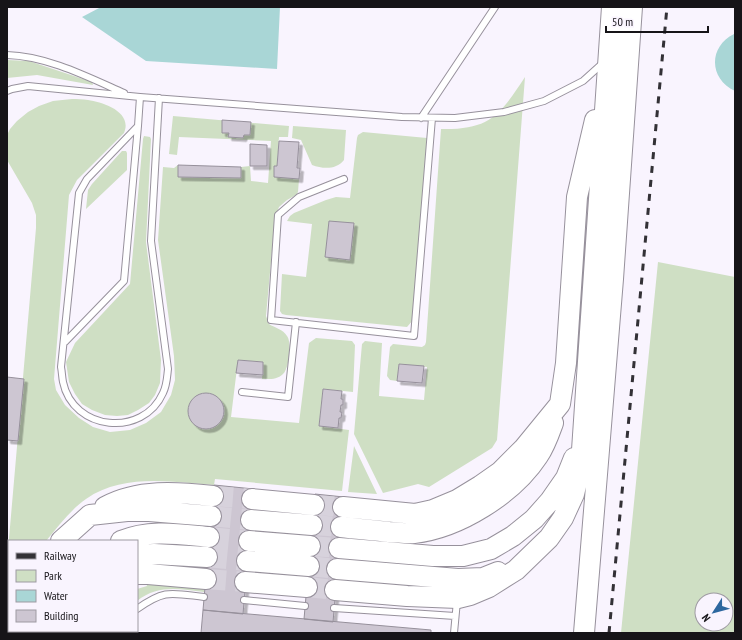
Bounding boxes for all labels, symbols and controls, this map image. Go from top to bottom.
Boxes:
scale bar [606,8,708,34]
text: 50 m [612,14,633,29]
legend [8,540,138,632]
text: Railway [44,548,77,563]
text: Park [44,568,62,583]
text: Water [44,588,69,603]
north arrow [694,592,734,632]
text: Building [44,608,79,623]
text: N [698,611,713,624]

